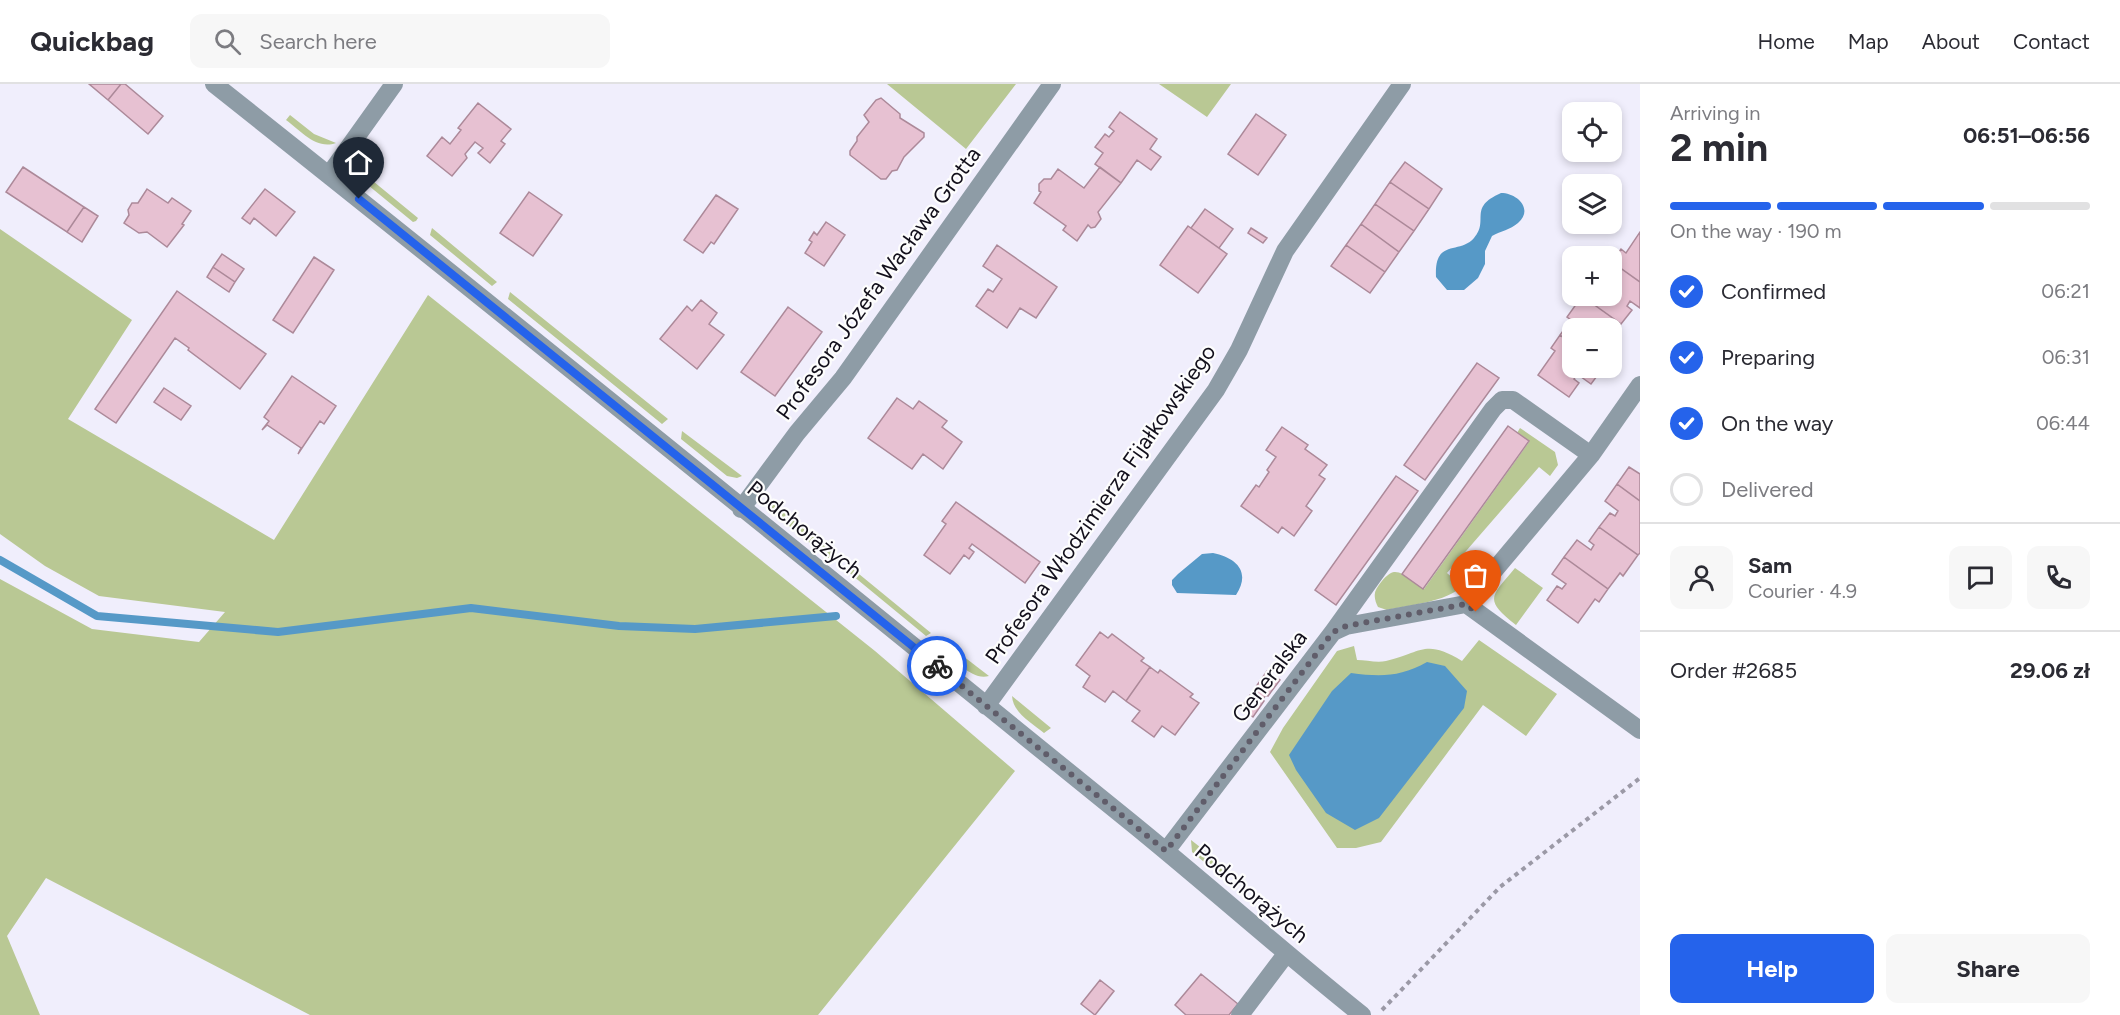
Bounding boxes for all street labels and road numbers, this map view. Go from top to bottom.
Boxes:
street label: Profesora Józefa Wacława Grotta [770,142,986,425]
street label: Profesora Włodzimierza Fijałkowskiego [979,339,1222,669]
street label: Podchorążych [742,475,868,584]
street label: Generalska [1226,625,1313,728]
street label: Podchorążych [1189,838,1314,949]

